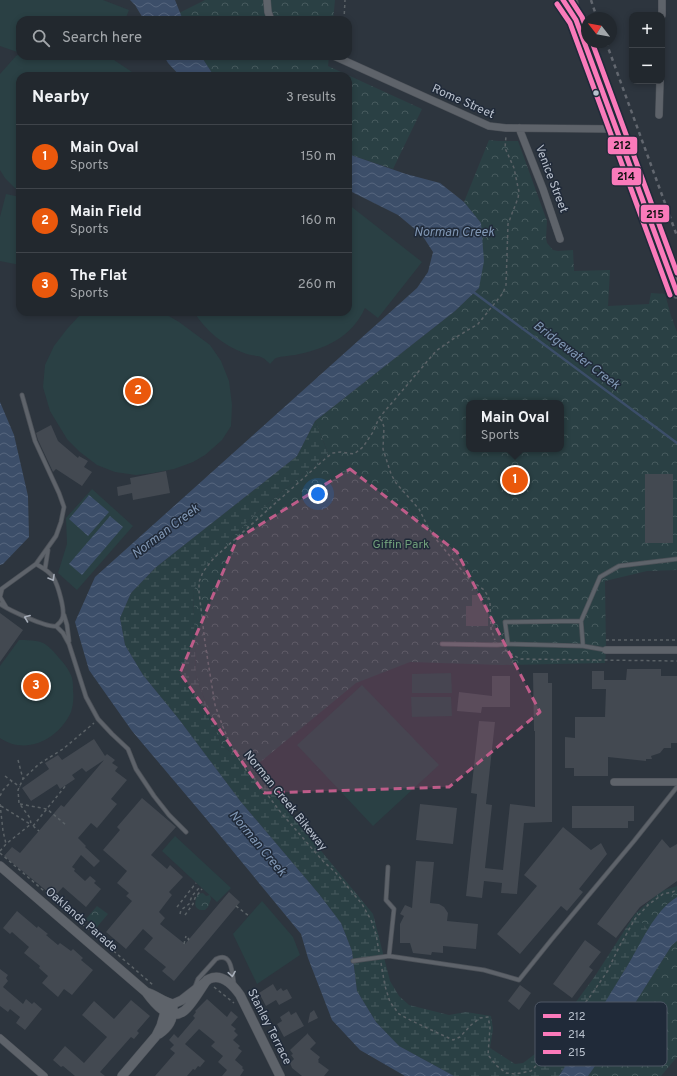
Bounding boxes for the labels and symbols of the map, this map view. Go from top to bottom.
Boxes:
north arrow [581,12,617,48]
street label: Rome Street [429,81,497,123]
unlabelled marker [591,88,601,98]
line badge: 212 [607,136,638,155]
text: 212 [613,139,631,153]
street label: Venice Street [531,143,571,215]
line badge: 214 [611,167,642,186]
text: 214 [617,170,635,184]
line badge: 215 [640,204,670,223]
text: 215 [646,208,664,222]
water label: Norman Creek [414,225,495,241]
water label: Bridgewater Creek [530,318,623,394]
pin: 2 [125,376,151,406]
pin: 1 [502,465,528,495]
your location [308,484,328,504]
water label: Norman Creek [129,501,203,563]
park label: Giffin Park [373,537,429,553]
one-way arrow [48,574,55,581]
one-way arrow [24,614,31,622]
pin: 3 [23,671,49,701]
street label: Norman Creek Bikeway [240,748,330,854]
water label: Norman Creek [225,808,289,880]
street label: Oaklands Parade [41,884,121,956]
one-way arrow [228,971,236,977]
street label: Stanley Terrace [243,986,295,1068]
legend [535,1002,667,1066]
text: 212 [568,1010,586,1024]
text: 214 [568,1028,586,1042]
text: 215 [568,1046,586,1060]

